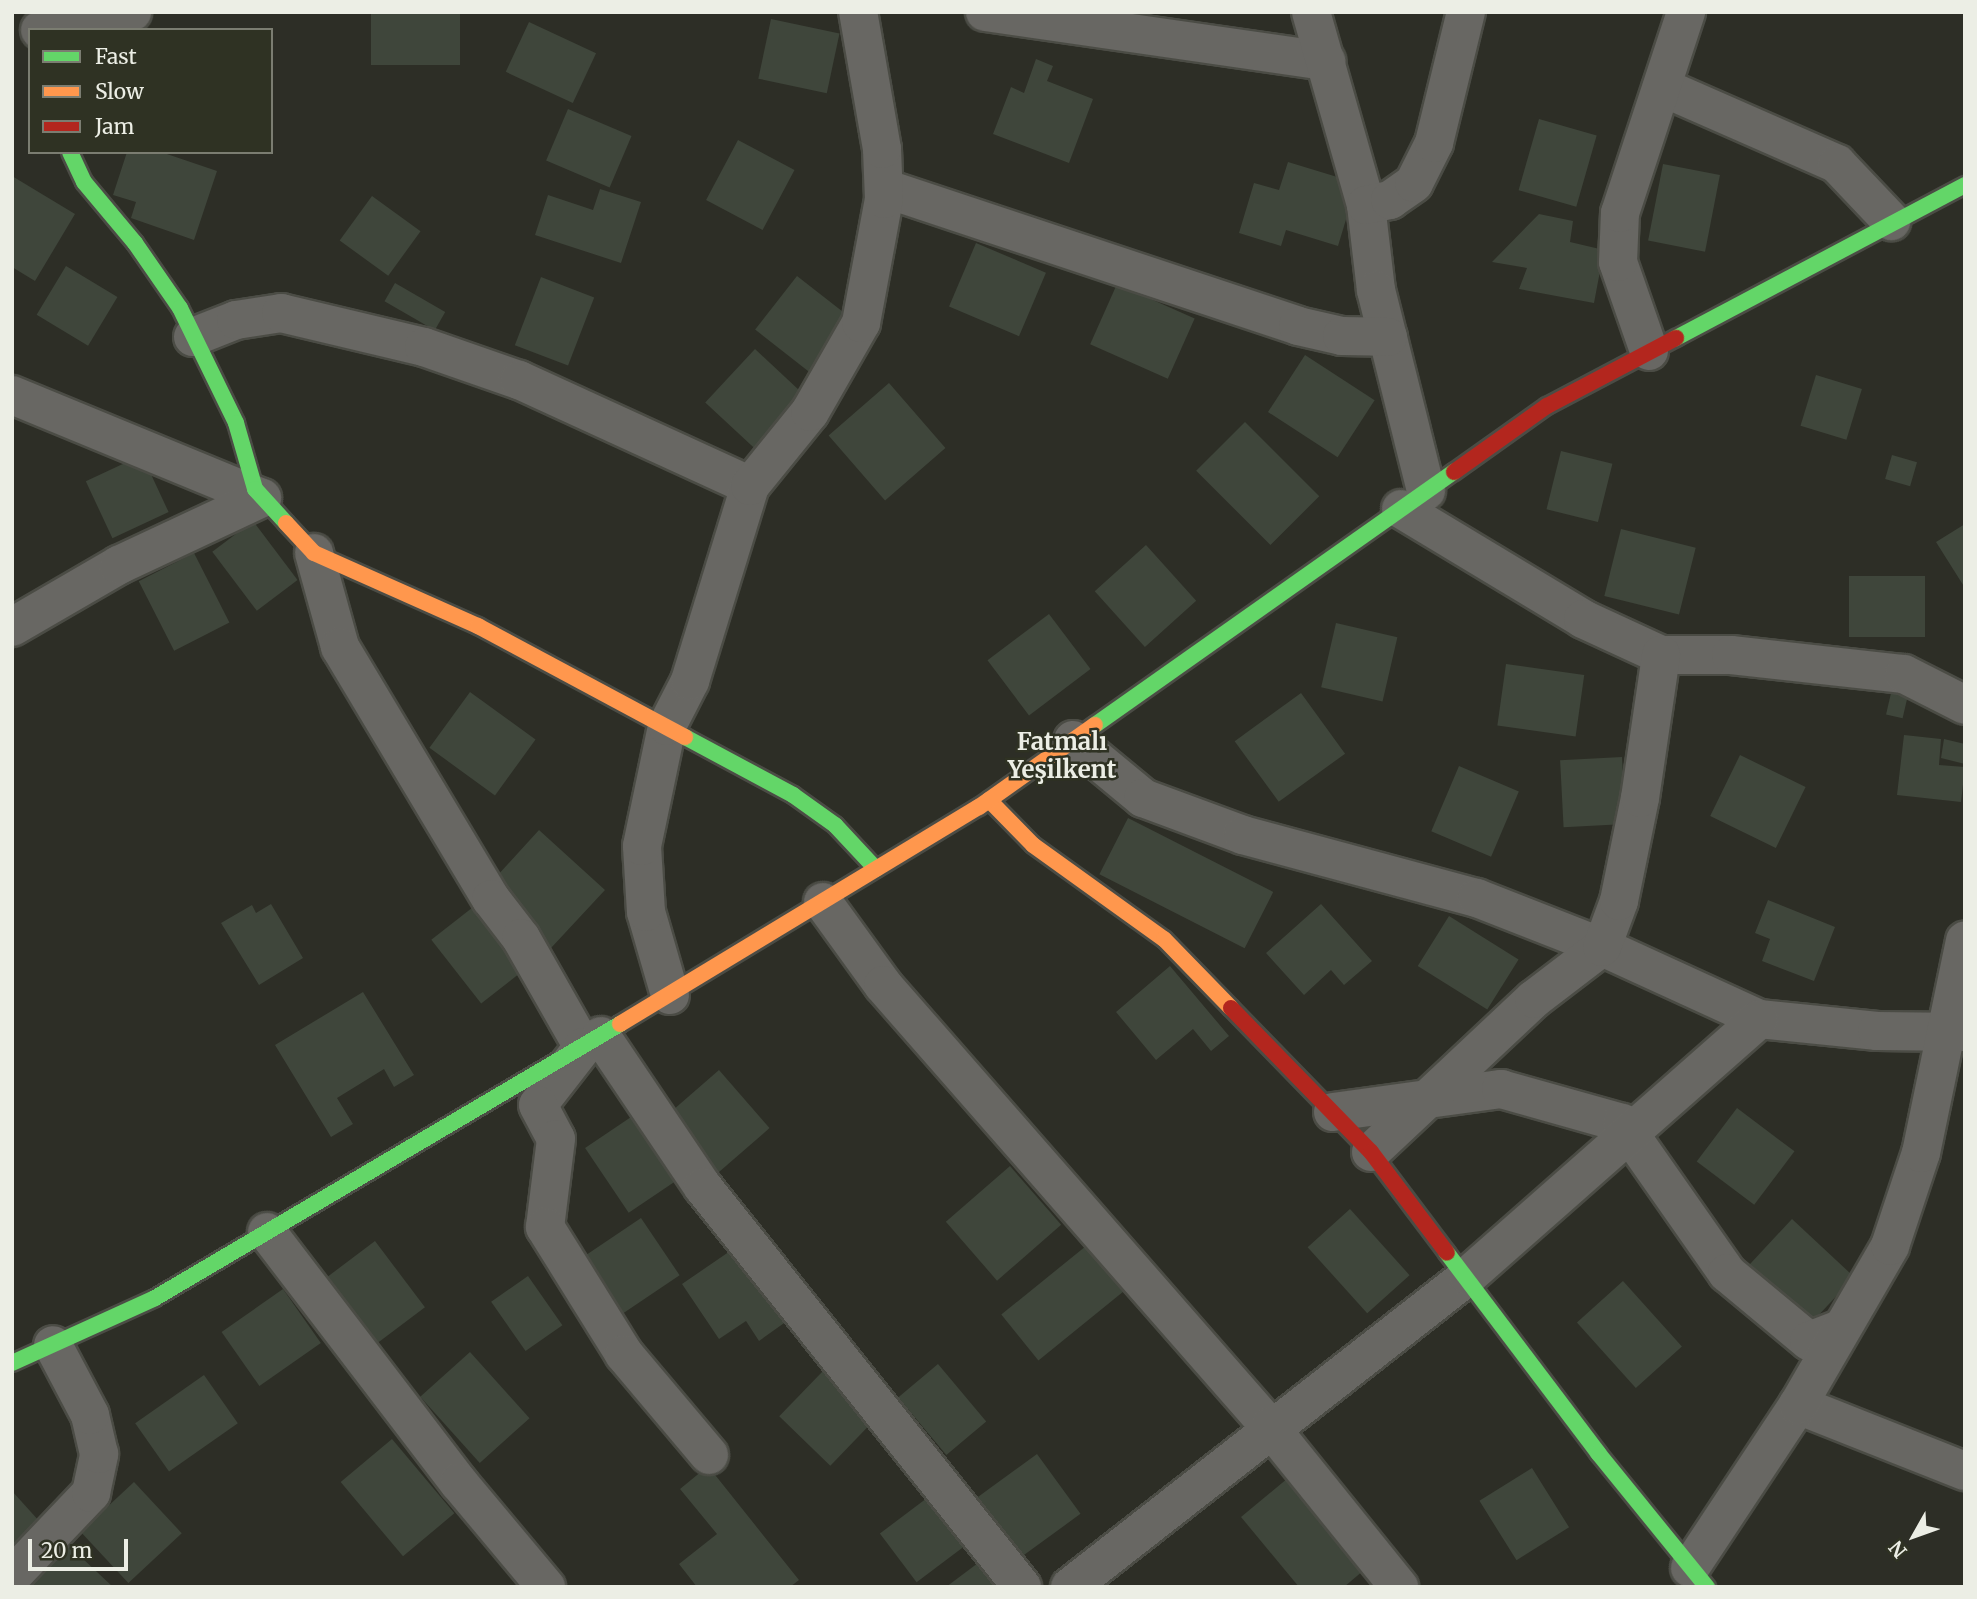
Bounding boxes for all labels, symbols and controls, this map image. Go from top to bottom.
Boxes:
legend [28,28,273,154]
text: Fast [95,43,137,70]
text: Slow [95,78,144,105]
text: Jam [95,113,134,140]
district label: Fatmalı Yeşilkent [1008,728,1116,784]
north arrow [1879,1501,1949,1571]
scale bar [32,1526,131,1570]
text: N [1884,1536,1912,1563]
text: 20 m [41,1537,92,1564]

